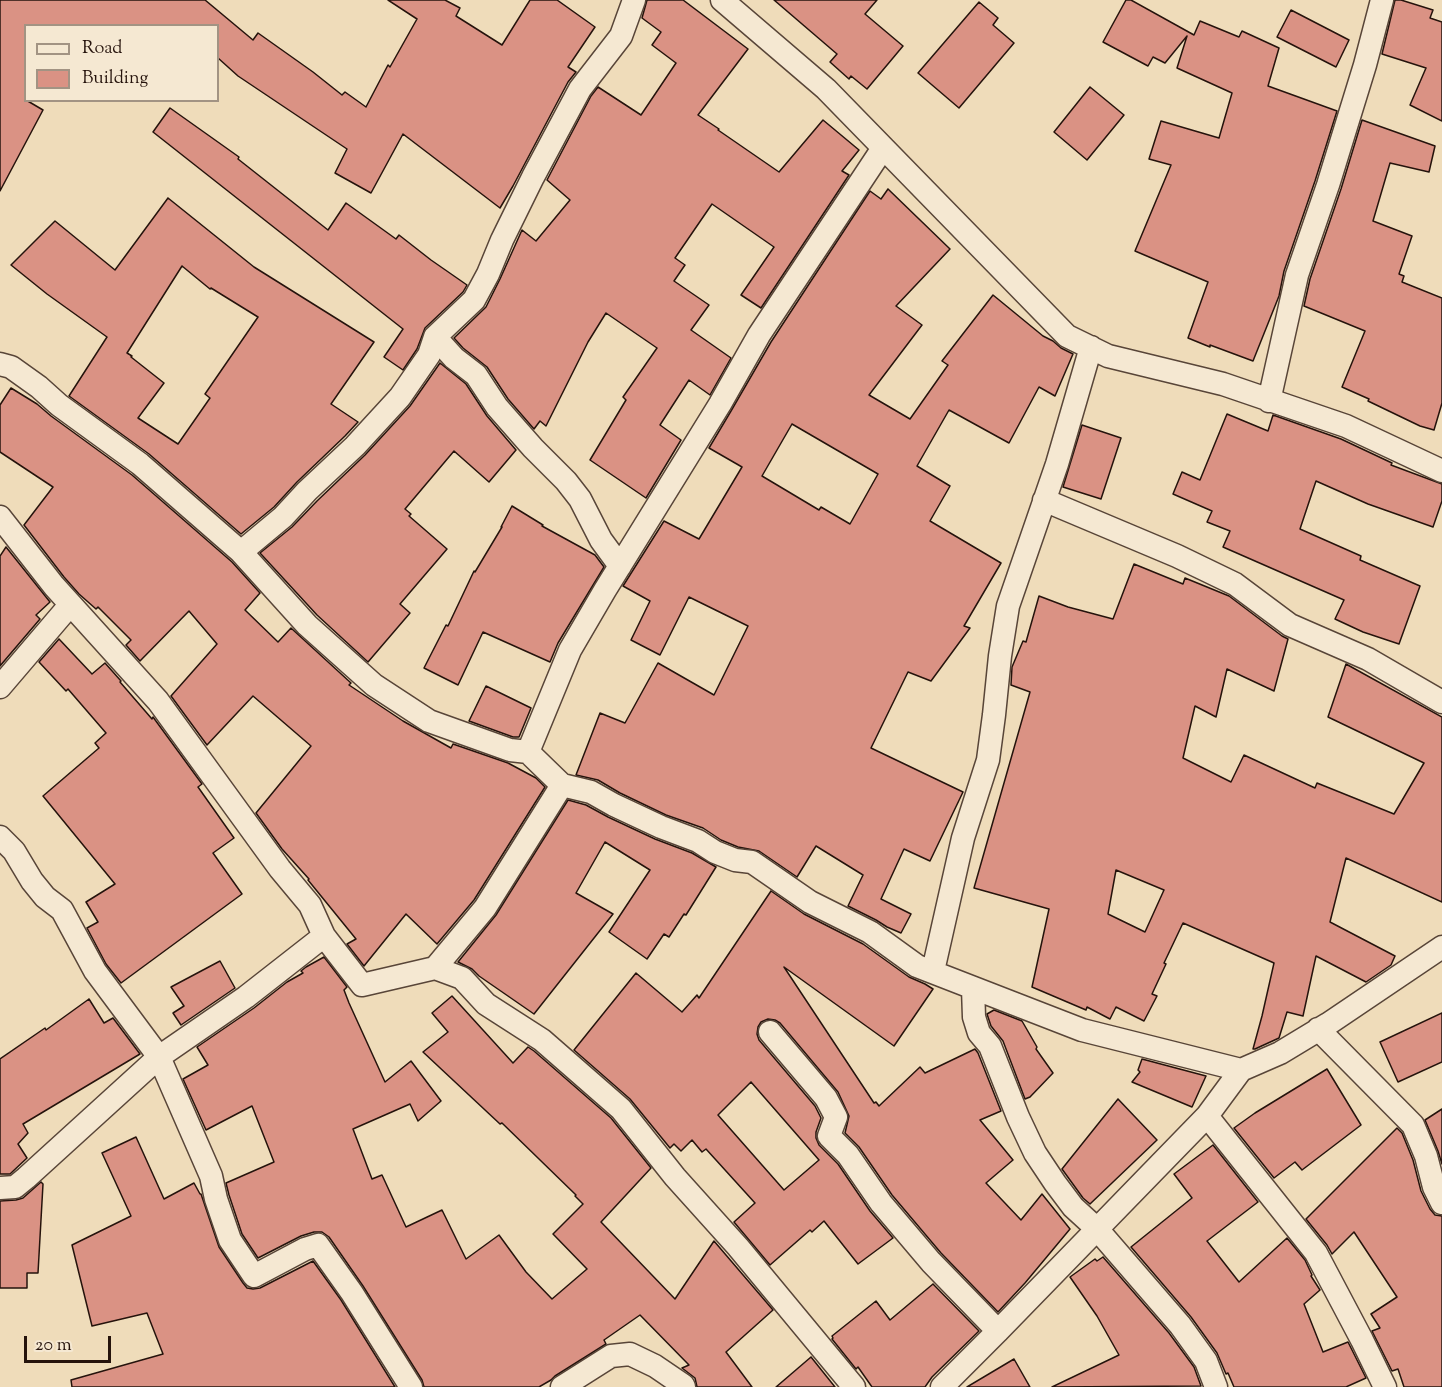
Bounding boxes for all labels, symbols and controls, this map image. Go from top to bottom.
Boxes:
legend [24,24,219,102]
text: Road [82,36,122,62]
text: Building [82,66,148,92]
scale bar [27,1324,114,1362]
text: 20 m [35,1333,72,1359]

